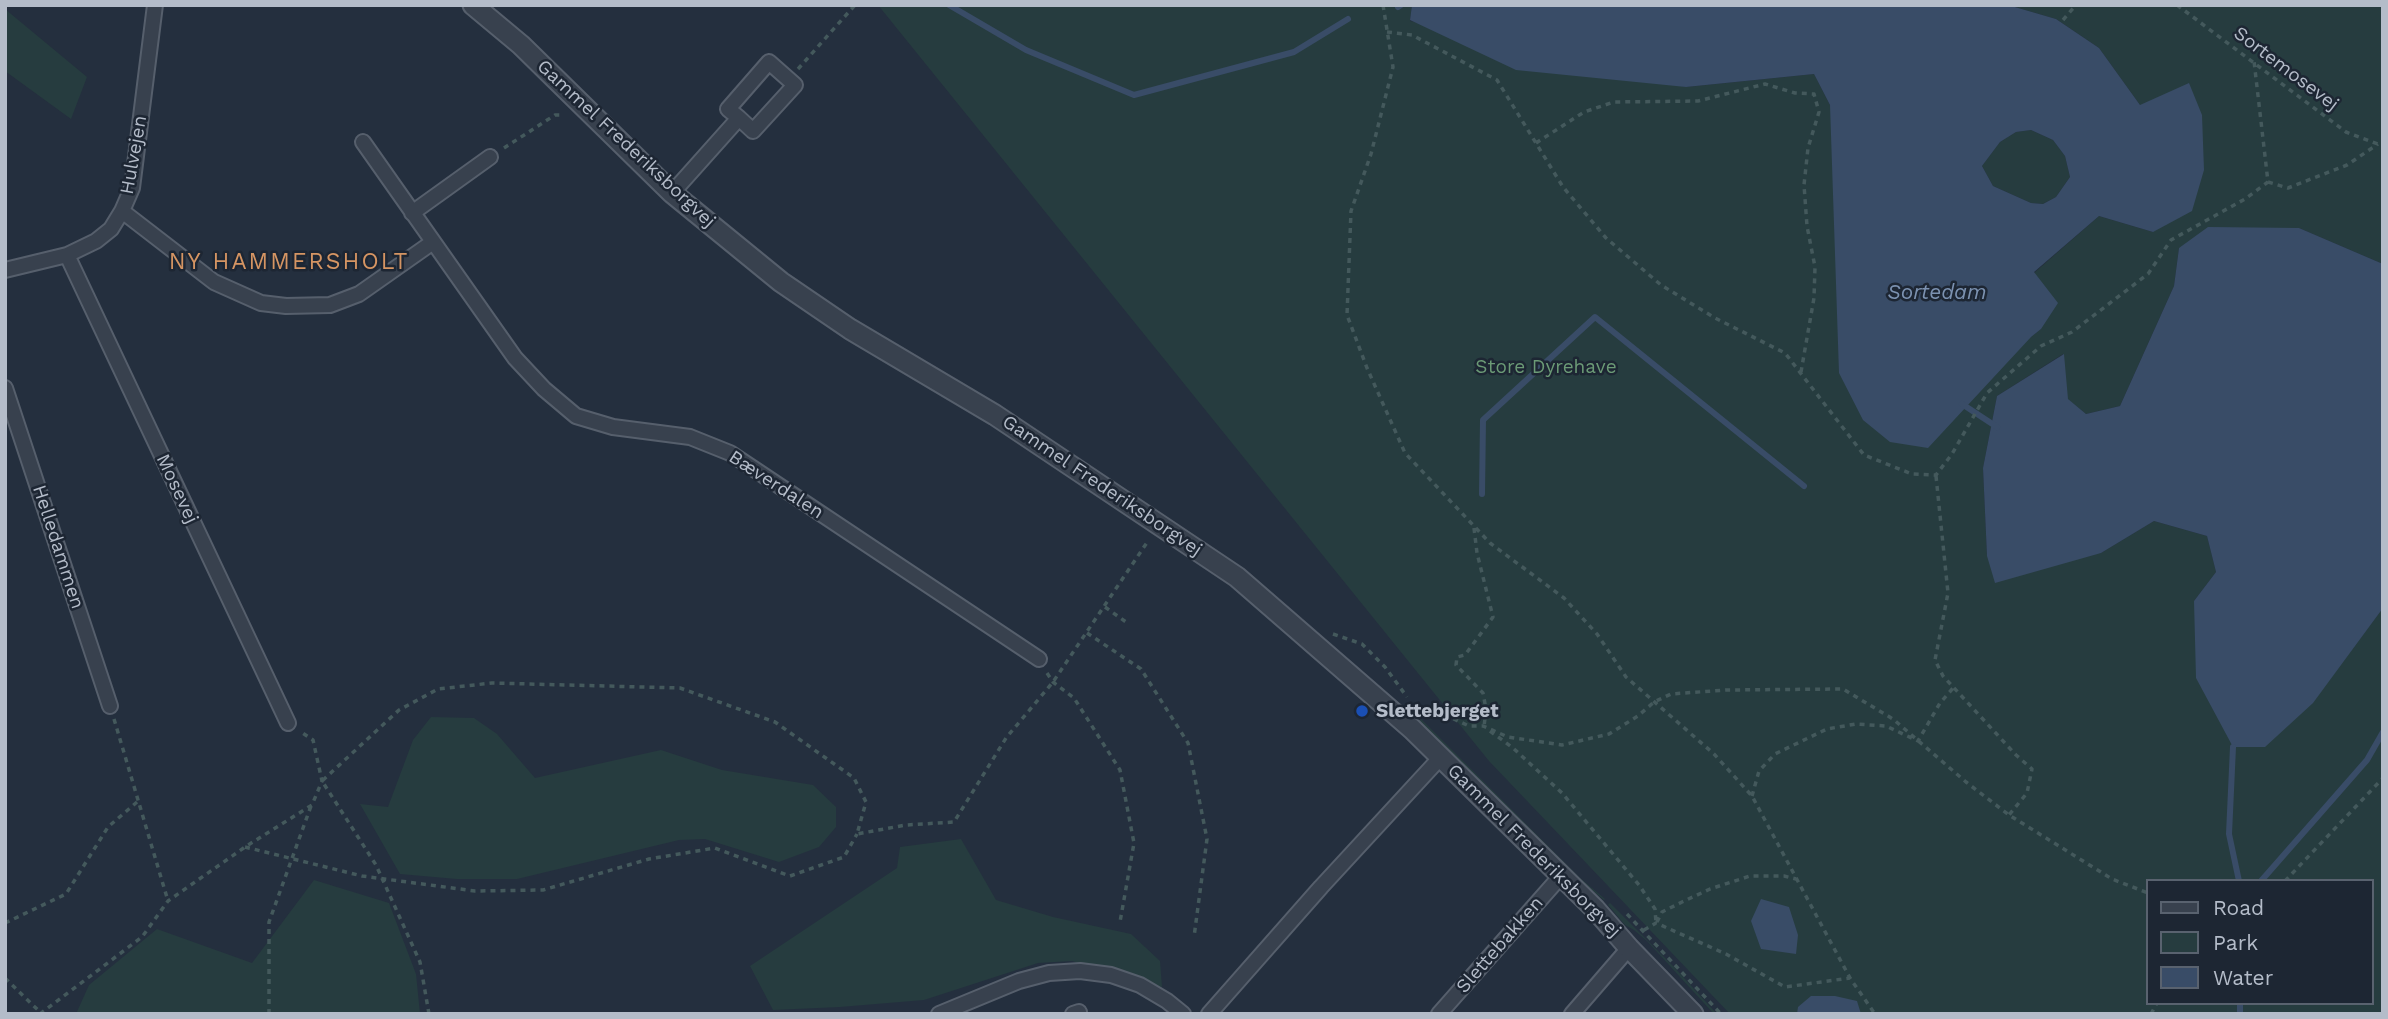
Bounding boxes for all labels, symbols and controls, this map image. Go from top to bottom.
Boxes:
street label: Sortemosevej [2229,22,2343,116]
street label: Gammel Frederiksborgvej [532,55,720,233]
street label: Hulvejen [116,114,152,196]
district label: NY HAMMERSHOLT [170,248,408,276]
water label: Sortedam [1887,280,1987,306]
park label: Store Dyrehave [1475,356,1617,378]
street label: Gammel Frederiksborgvej [998,411,1206,561]
street label: Bæverdalen [724,446,828,524]
street label: Mosevej [151,451,203,527]
street label: Helledammen [27,482,89,612]
place label: Slettebjerget [1376,700,1499,722]
marker: Slettebjerget [1354,703,1370,719]
street label: Gammel Frederiksborgvej [1442,759,1626,943]
legend [2146,879,2374,1005]
street label: Slettebakken [1452,892,1548,998]
text: Road [2213,895,2264,920]
text: Park [2213,930,2258,955]
text: Water [2213,965,2273,990]

